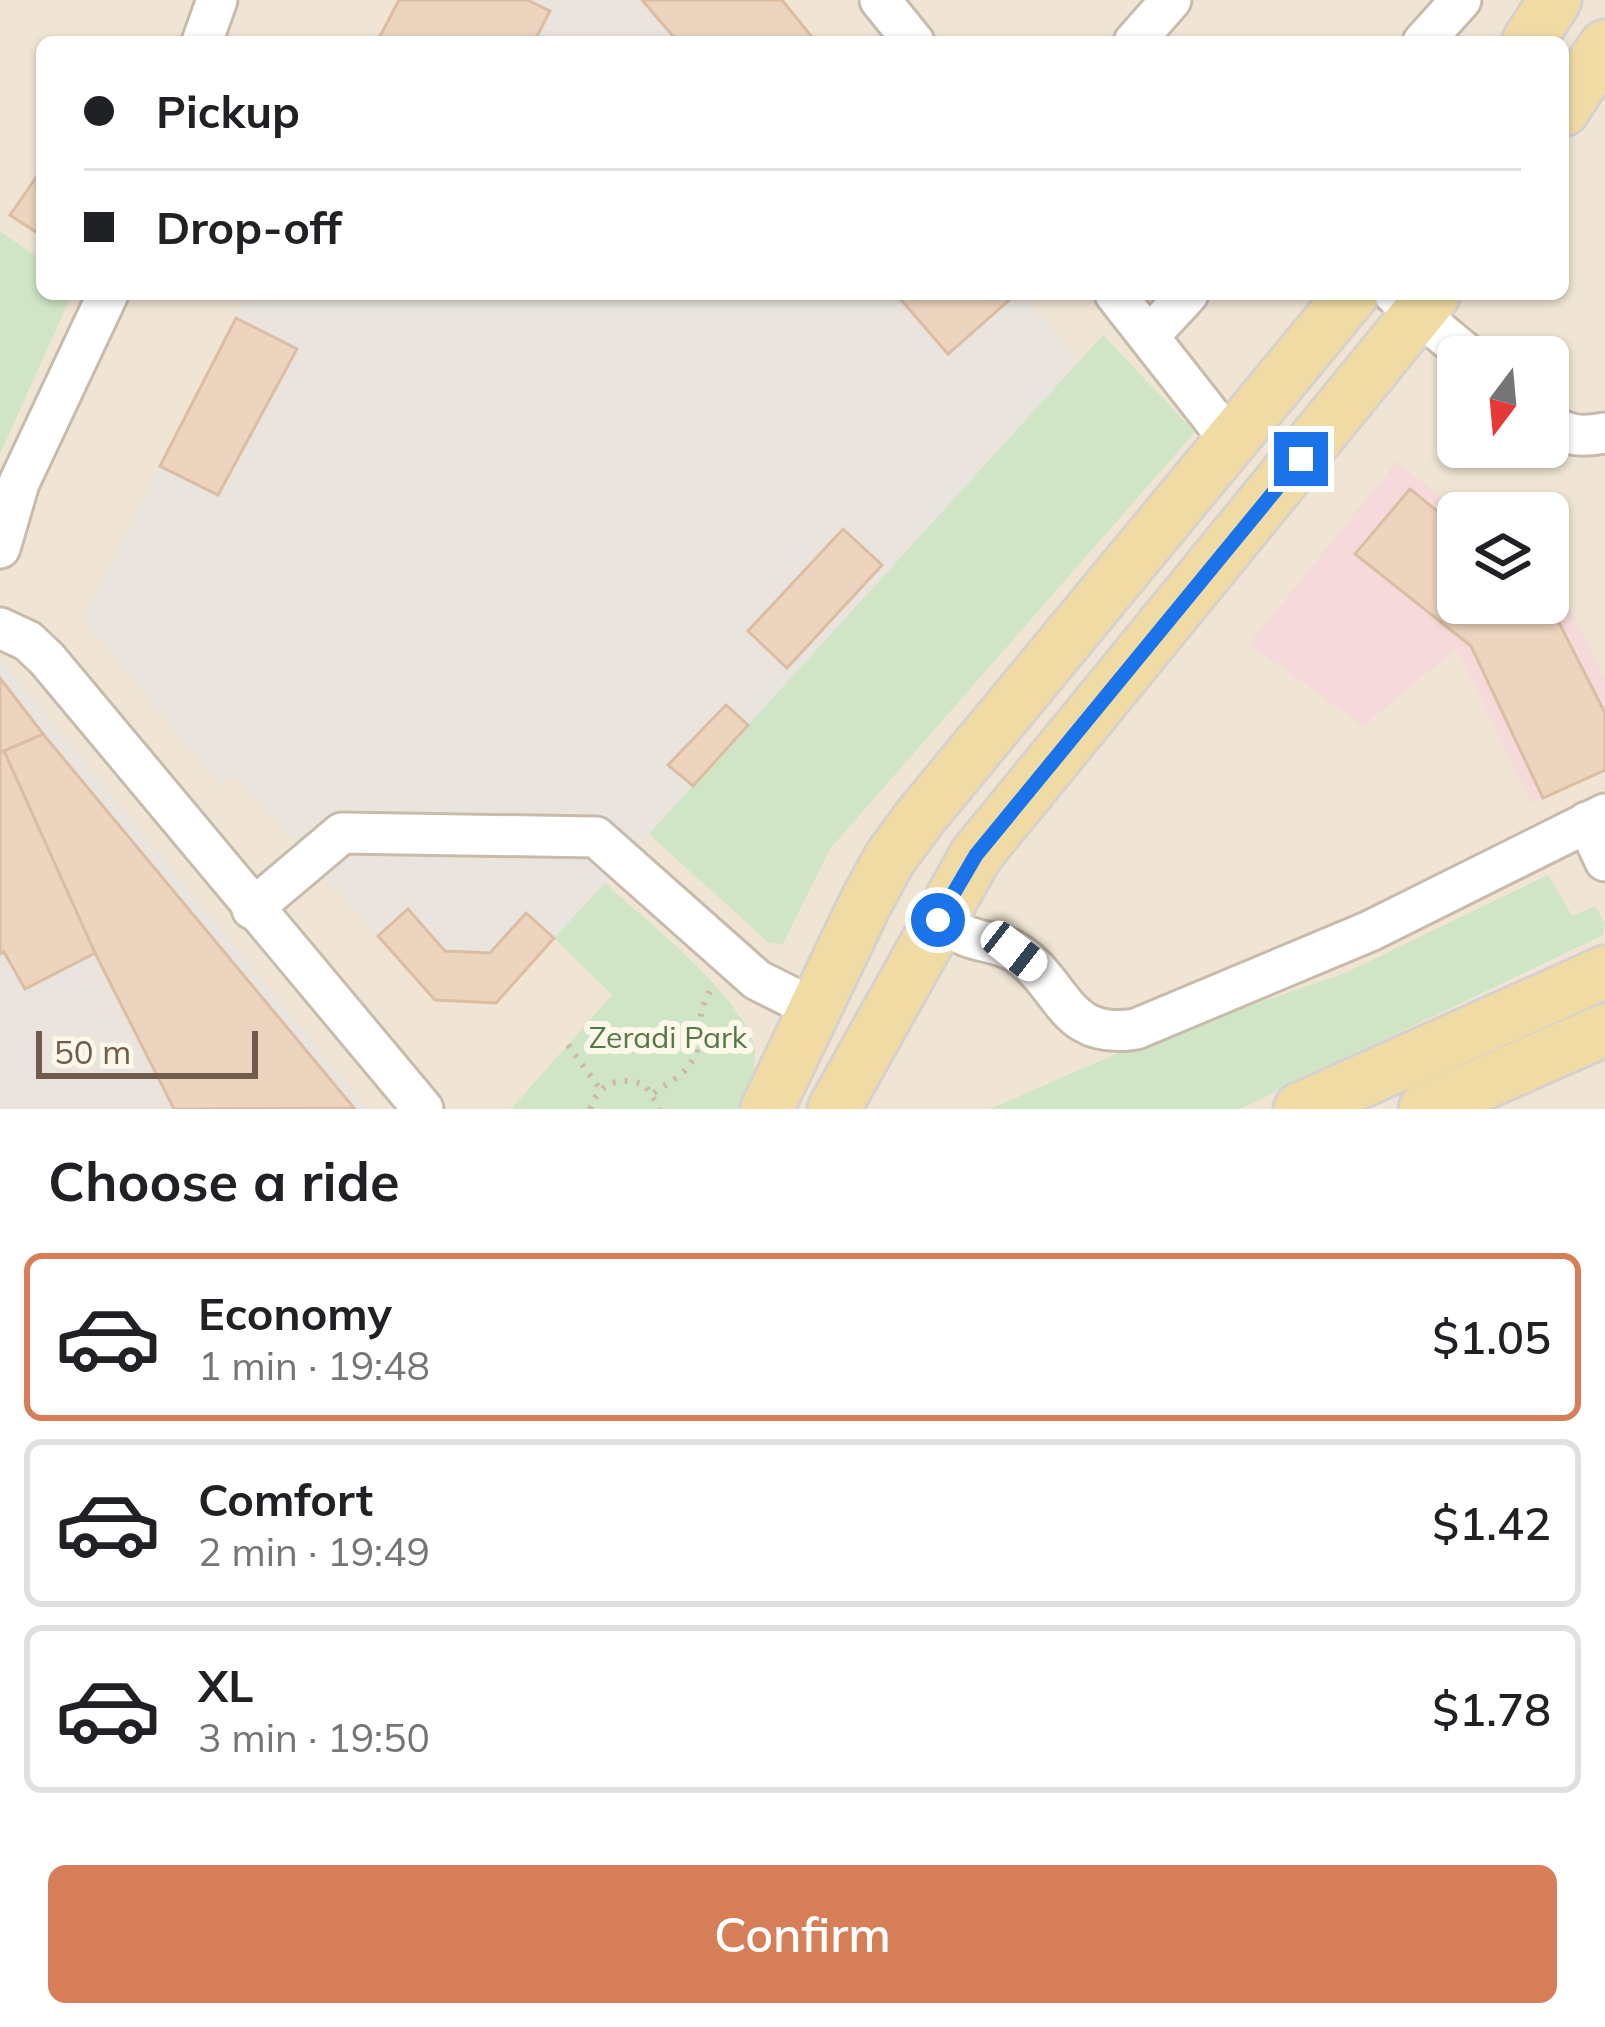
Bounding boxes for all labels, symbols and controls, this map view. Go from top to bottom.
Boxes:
text: Pickup [156,83,300,139]
text: Drop-off [156,199,342,255]
north arrow [1437,336,1569,468]
map controls [1437,336,1569,624]
route end [1274,432,1328,486]
button: layers [1437,492,1569,624]
route start [911,893,965,947]
car [975,915,1053,987]
park label: Zeradi Park [589,1018,748,1056]
scale bar [36,1025,258,1078]
text: 50 m [54,1031,131,1072]
text: Choose a ride [48,1147,400,1215]
icon: car [54,1283,162,1391]
text: Economy [198,1285,392,1341]
text: $1.05 [1432,1309,1551,1365]
text: 1 min · 19:48 [198,1341,430,1390]
icon: car [54,1469,162,1577]
text: Comfort [198,1471,373,1527]
text: $1.42 [1432,1495,1551,1551]
text: 2 min · 19:49 [198,1527,430,1576]
icon: car [54,1655,162,1763]
text: XL [198,1657,253,1713]
text: $1.78 [1432,1681,1551,1737]
text: 3 min · 19:50 [198,1713,430,1762]
button: Confirm [48,1865,1557,2003]

